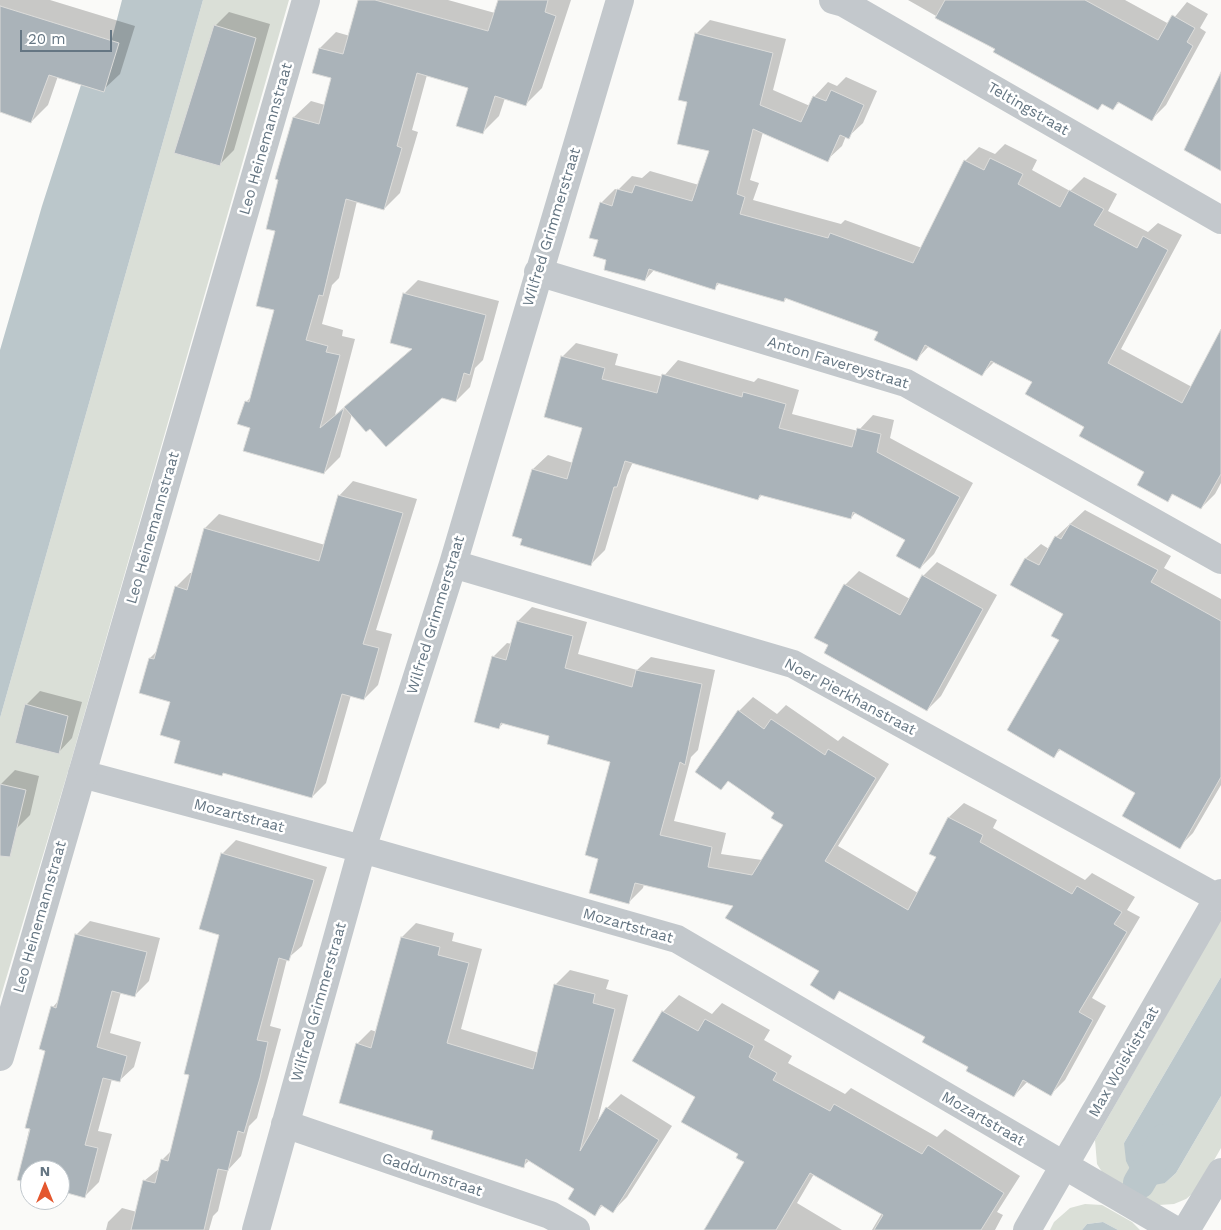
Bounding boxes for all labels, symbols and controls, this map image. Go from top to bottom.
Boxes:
scale bar [22,20,115,52]
text: 20 m [28,30,66,48]
street label: Leo Heinemannstraat [236,61,296,217]
street label: Teltingstraat [984,78,1072,140]
street label: Wilfred Grimmerstraat [519,145,585,309]
street label: Anton Favereystraat [765,333,911,393]
street label: Leo Heinemannstraat [123,450,183,606]
street label: Wilfred Grimmerstraat [403,533,469,697]
street label: Noer Pierkhanstraat [781,655,919,739]
street label: Mozartstraat [192,795,286,837]
street label: Leo Heinemannstraat [10,839,70,995]
street label: Mozartstraat [581,905,675,947]
street label: Wilfred Grimmerstraat [288,920,350,1084]
street label: Max Woiskistraat [1085,1004,1163,1120]
street label: Mozartstraat [938,1088,1028,1150]
street label: Gaddumstraat [380,1149,484,1201]
north arrow [20,1160,70,1210]
text: N [40,1163,50,1179]

